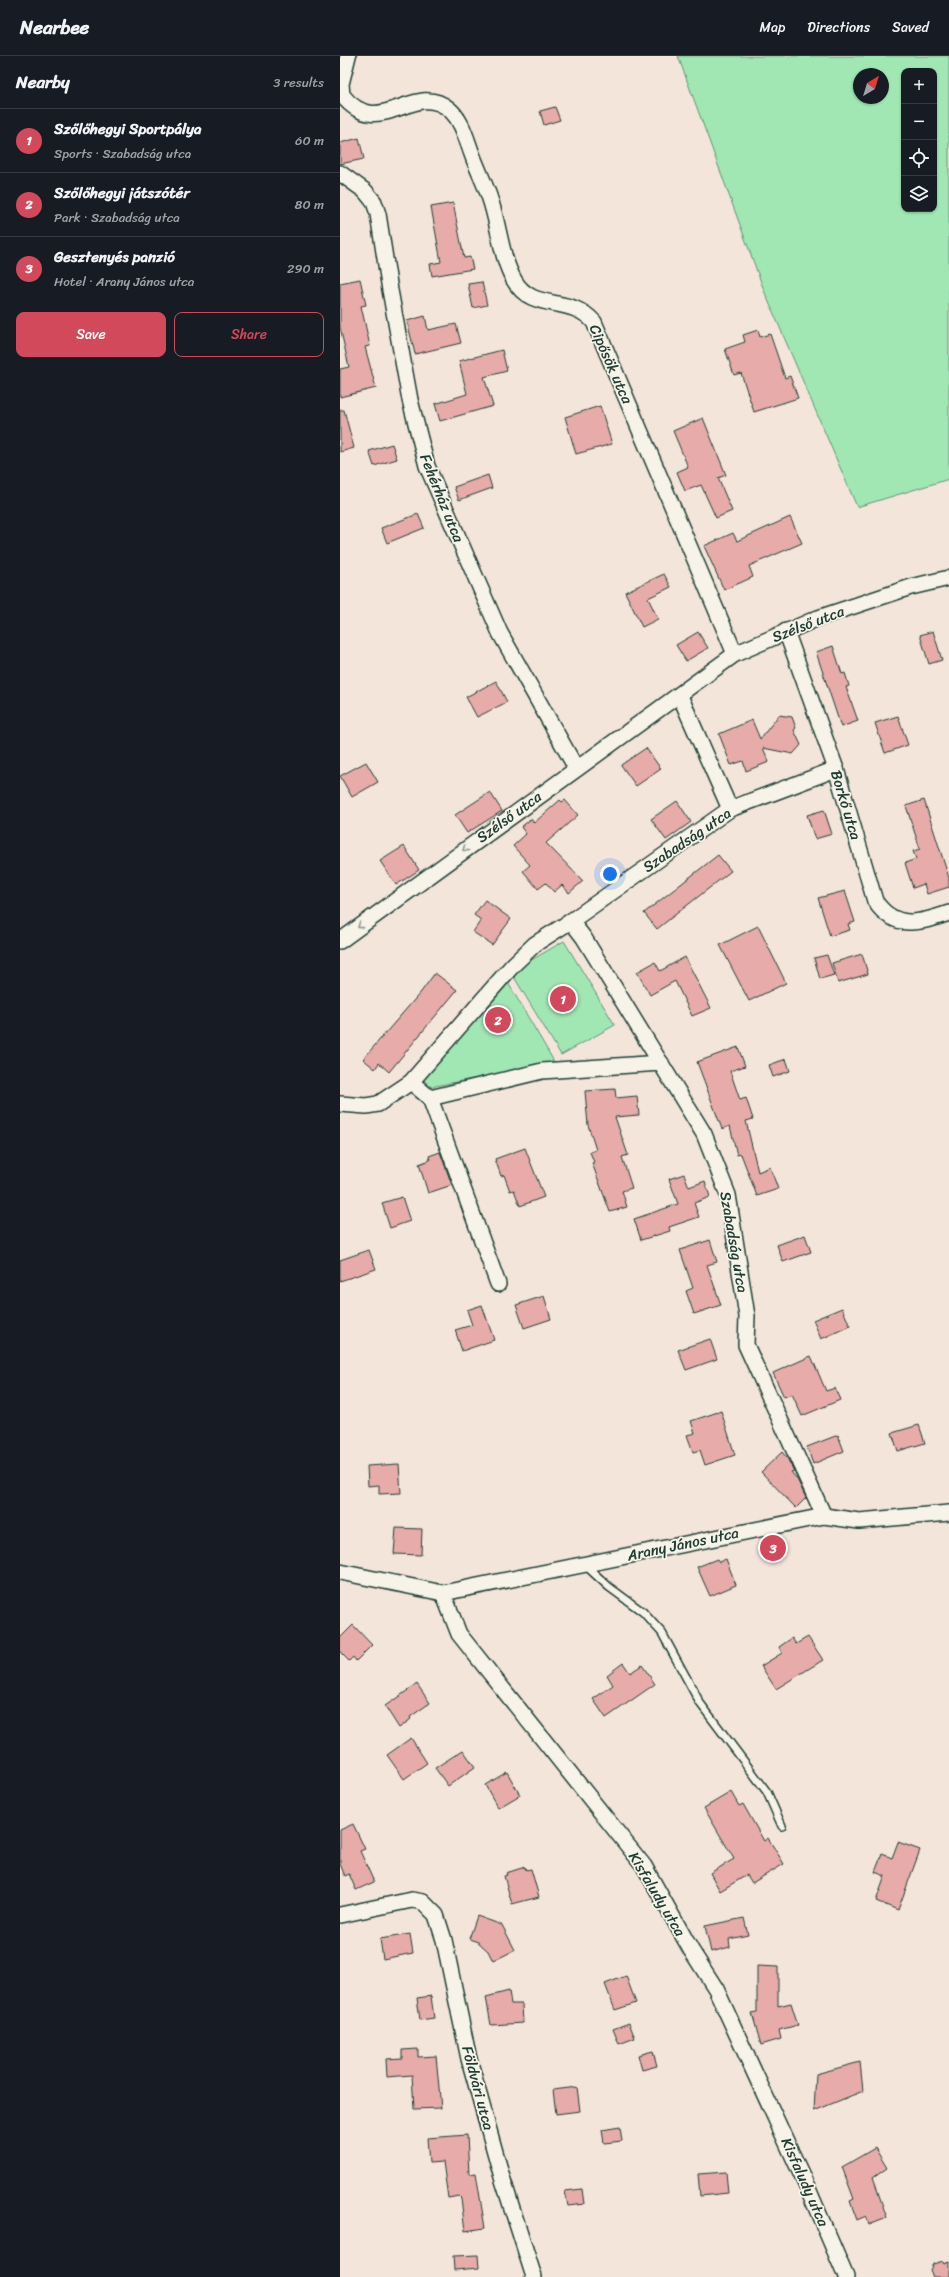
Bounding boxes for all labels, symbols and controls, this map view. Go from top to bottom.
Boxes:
text: Nearbee [20,11,89,44]
text: Map [759,15,785,40]
text: Directions [807,15,870,40]
text: Saved [892,15,929,40]
text: Nearby [16,67,70,97]
north arrow [853,68,889,104]
map controls [901,68,937,212]
button: + [901,68,937,104]
text: 3 results [273,71,324,94]
button: − [901,104,937,140]
text: Szőlőhegyi Sportpálya [54,116,202,142]
text: 1 [26,129,32,152]
text: 60 m [295,129,324,152]
button: locate [901,140,937,176]
text: Sports · Szabadság utca [54,142,191,165]
button: layers [901,176,937,212]
text: Szőlőhegyi játszótér [54,180,190,206]
text: 2 [25,193,33,216]
text: 80 m [295,193,324,216]
text: Park · Szabadság utca [54,206,180,229]
text: Gesztenyés panzió [54,244,175,270]
text: 3 [25,257,33,280]
text: 290 m [287,257,324,280]
text: Hotel · Arany János utca [54,270,194,293]
button: Save [16,312,166,357]
button: Share [174,312,324,357]
street label: Cipősök utca [582,320,640,409]
street label: Fehérház utca [412,450,472,547]
street label: Szélső utca [768,598,848,650]
street label: Borkő utca [823,767,869,844]
street label: Szélső utca [471,784,548,850]
street label: Szabadság utca [637,800,737,879]
one-way arrow [463,844,470,851]
your location [600,864,620,884]
one-way arrow [358,921,365,928]
pin: 1 [550,984,576,1014]
pin: 2 [485,1005,511,1035]
street label: Szabadság utca [712,1189,756,1295]
street label: Arany János utca [624,1519,742,1569]
pin: 3 [760,1533,786,1563]
street label: Kisfaludy utca [621,1846,693,1942]
street label: Földvári utca [454,2043,502,2133]
street label: Kisfaludy utca [774,2133,836,2231]

